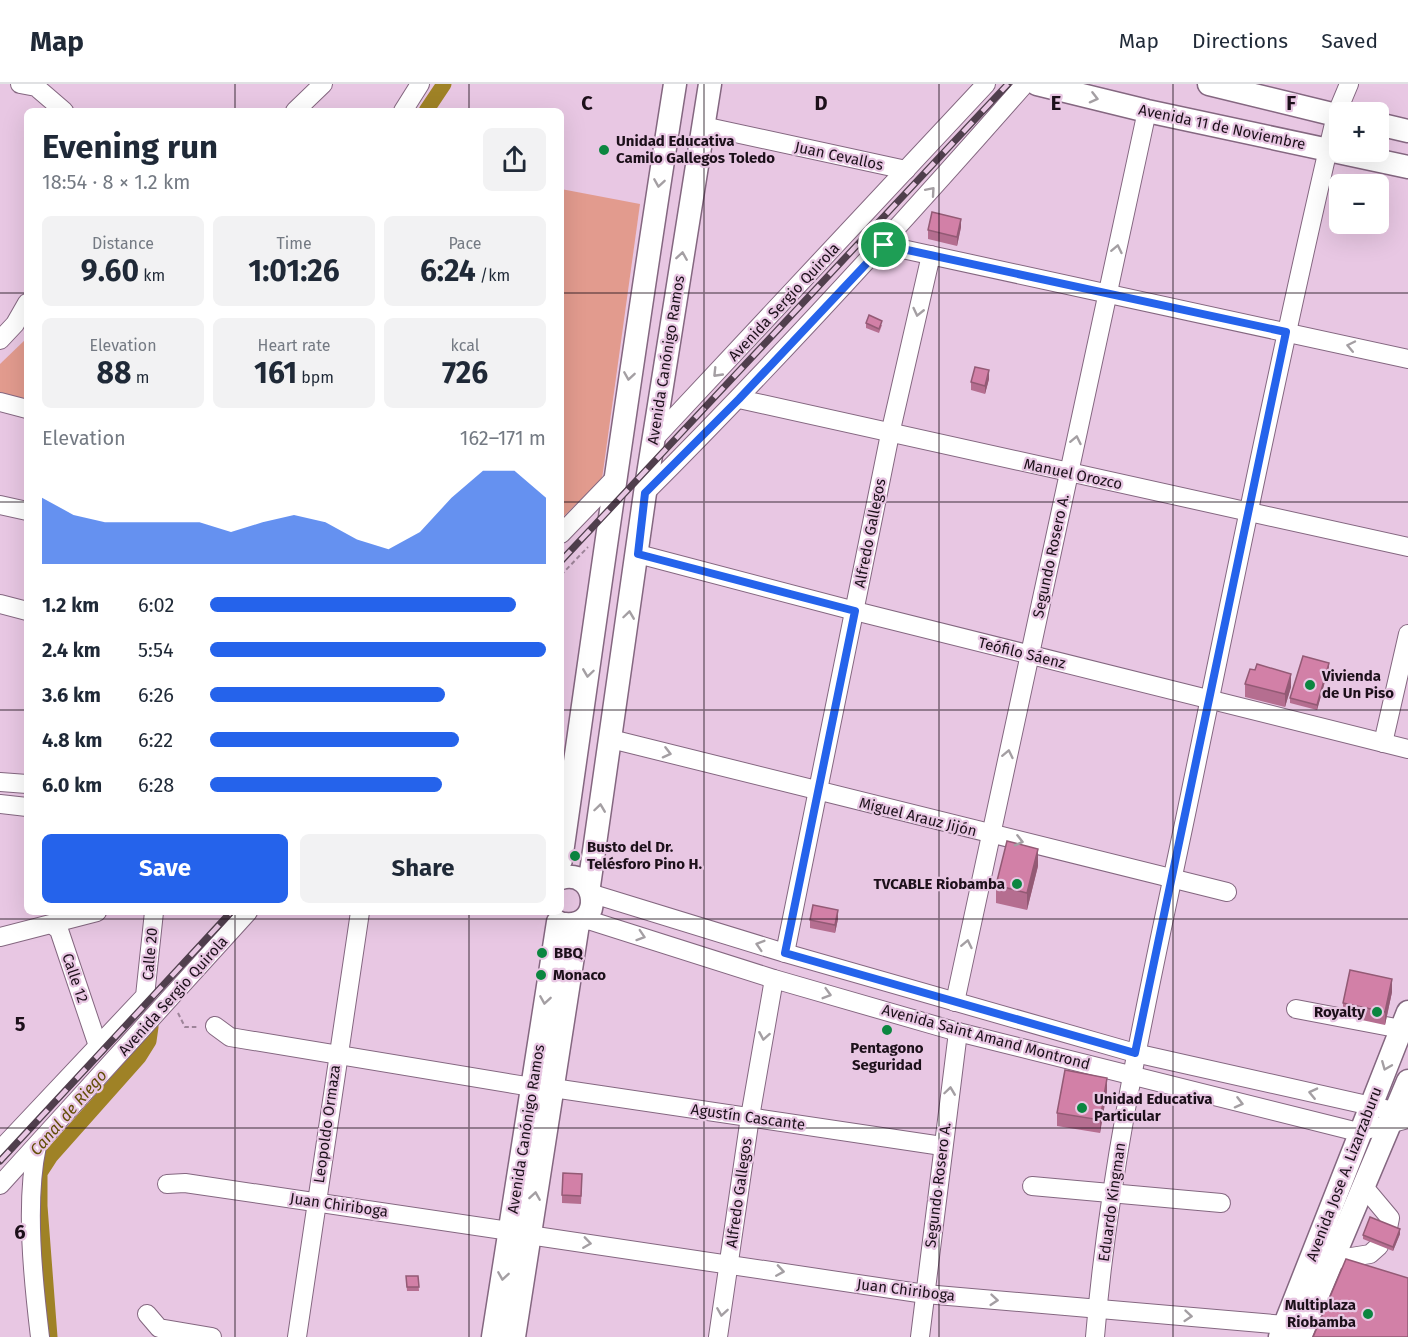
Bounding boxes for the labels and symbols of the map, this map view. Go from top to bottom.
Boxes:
text: C [581,91,593,115]
text: D [814,91,828,115]
text: E [1051,91,1061,115]
one-way arrow [1089,91,1099,104]
text: F [1286,91,1296,115]
street label: Avenida 11 de Noviembre [1137,101,1307,153]
place label: Unidad Educativa Camilo Gallegos Toledo [616,132,775,167]
street label: Juan Cevallos [793,138,885,174]
marker: Unidad Educativa Camilo Gallegos Toledo [597,143,611,157]
one-way arrow [654,179,666,188]
one-way arrow [924,187,935,198]
pin [858,219,909,270]
street label: Avenida Sergio Quirola [725,239,843,365]
one-way arrow [1110,245,1123,255]
one-way arrow [676,251,688,260]
street label: Avenida Canónigo Ramos [644,274,688,446]
one-way arrow [912,307,925,317]
one-way arrow [1346,340,1356,353]
one-way arrow [714,366,725,377]
one-way arrow [624,371,636,381]
one-way arrow [1069,435,1082,445]
street label: Manuel Orozco [1022,455,1124,493]
street label: Alfredo Gallegos [851,477,889,589]
street label: Segundo Rosero A. [1029,492,1073,620]
one-way arrow [622,610,634,619]
street label: Teófilo Sáenz [976,633,1068,673]
place label: Vivienda de Un Piso [1321,667,1394,702]
one-way arrow [583,669,595,678]
marker: Vivienda de Un Piso [1303,678,1317,692]
one-way arrow [662,746,672,759]
one-way arrow [1001,749,1014,759]
street label: Miguel Arauz Jijón [857,794,979,840]
one-way arrow [594,803,606,812]
one-way arrow [1014,834,1024,847]
place label: Busto del Dr. Telésforo Pino H. [587,838,702,873]
marker: Busto del Dr. Telésforo Pino H. [568,849,582,863]
place label: TVCABLE Riobamba [874,875,1005,893]
marker: TVCABLE Riobamba [1010,877,1024,891]
street label: Calle 20 [139,927,161,981]
one-way arrow [635,929,646,941]
street label: Avenida Sergio Quirola [115,932,231,1060]
one-way arrow [755,940,766,952]
one-way arrow [960,940,973,950]
place label: BBQ [554,944,584,962]
marker: BBQ [535,946,549,960]
street label: Calle 12 [58,951,92,1005]
place label: Monaco [553,966,606,984]
marker: Monaco [534,968,548,982]
one-way arrow [821,987,832,999]
one-way arrow [540,996,552,1005]
street label: Avenida Saint Amand Montrond [880,1001,1092,1073]
place label: Royalty [1314,1003,1365,1021]
marker: Royalty [1370,1005,1384,1019]
text: 5 [15,1012,26,1036]
marker: Pentagono Seguridad [880,1023,894,1037]
one-way arrow [758,1031,771,1041]
place label: Pentagono Seguridad [850,1039,924,1074]
street label: Avenida Canónigo Ramos [504,1043,548,1215]
one-way arrow [1381,1060,1393,1071]
street label: Leopoldo Ormaza [310,1064,344,1184]
water label: Canal de Riego [26,1066,111,1159]
street label: Avenida Jose A. Lizarzaburu [1302,1084,1386,1264]
one-way arrow [943,1087,955,1096]
one-way arrow [1309,1087,1319,1100]
place label: Unidad Educativa Particular [1094,1090,1212,1125]
one-way arrow [1234,1095,1244,1108]
street label: Agustín Cascante [690,1100,806,1134]
marker: Unidad Educativa Particular [1075,1101,1089,1115]
street label: Segundo Rosero A. [921,1121,955,1249]
street label: Alfredo Gallegos [722,1137,756,1249]
street label: Eduardo Kingman [1095,1141,1129,1263]
street label: Juan Chiriboga [289,1189,389,1221]
one-way arrow [529,1191,541,1201]
text: 6 [14,1220,26,1244]
one-way arrow [582,1237,591,1249]
one-way arrow [775,1265,784,1277]
one-way arrow [497,1271,510,1281]
street label: Juan Chiriboga [856,1275,956,1305]
one-way arrow [989,1293,998,1306]
place label: Multiplaza Riobamba [1285,1296,1356,1331]
marker: Multiplaza Riobamba [1361,1307,1375,1321]
one-way arrow [716,1308,728,1317]
one-way arrow [1184,1309,1193,1322]

